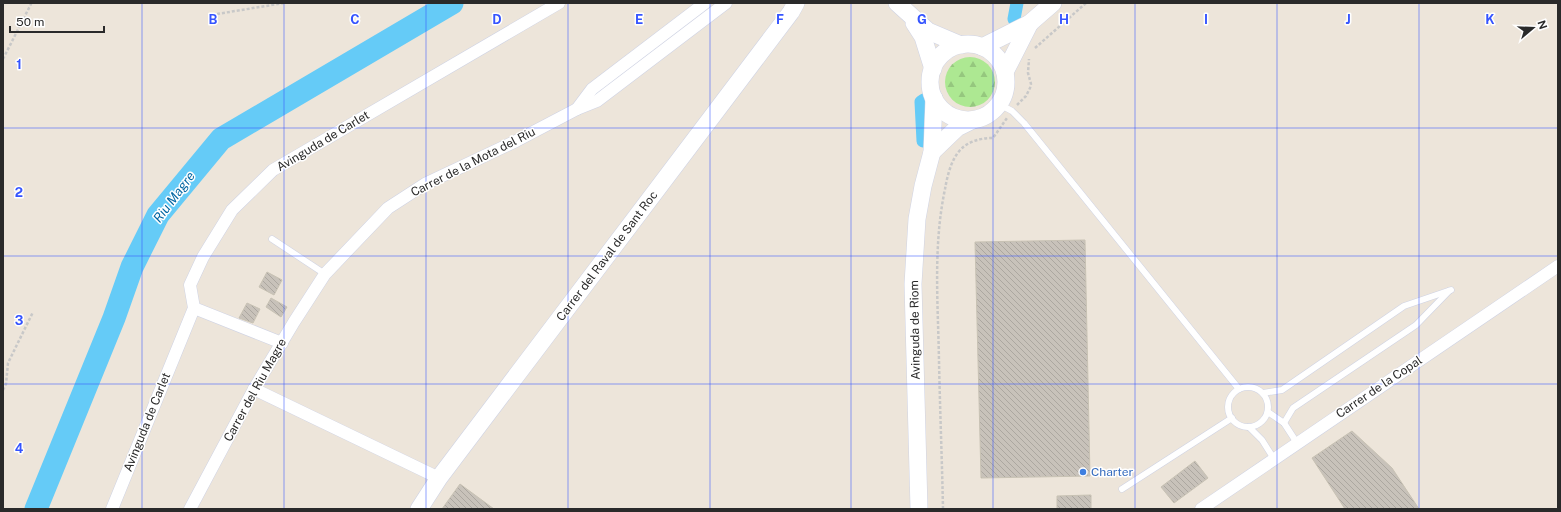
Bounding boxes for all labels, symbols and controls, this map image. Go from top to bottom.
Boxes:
scale bar [10,8,104,34]
north arrow [1513,8,1553,48]
text: B [209,12,218,27]
text: C [350,12,360,27]
text: D [492,12,502,27]
text: E [635,12,643,27]
text: F [776,12,784,27]
text: G [917,12,927,27]
text: H [1059,12,1069,27]
text: I [1204,12,1208,27]
text: J [1345,12,1351,27]
text: K [1485,12,1495,27]
text: 50 m [16,15,44,29]
text: N [1535,19,1550,31]
text: 1 [16,57,22,72]
street label: Avinguda de Carlet [274,108,372,174]
street label: Carrer de la Mota del Riu [408,124,538,200]
water label: Riu Magre [150,169,198,225]
text: 2 [15,185,23,200]
street label: Carrer del Raval de Sant Roc [554,188,660,324]
street label: Avinguda de Riom [907,280,923,380]
text: 3 [15,313,24,328]
street label: Carrer del Riu Magre [221,336,289,444]
street label: Carrer de la Copal [1333,353,1425,421]
street label: Avinguda de Carlet [121,370,173,474]
text: 4 [15,441,24,456]
place label: Charter [1091,465,1134,479]
marker: Charter [1078,467,1088,477]

